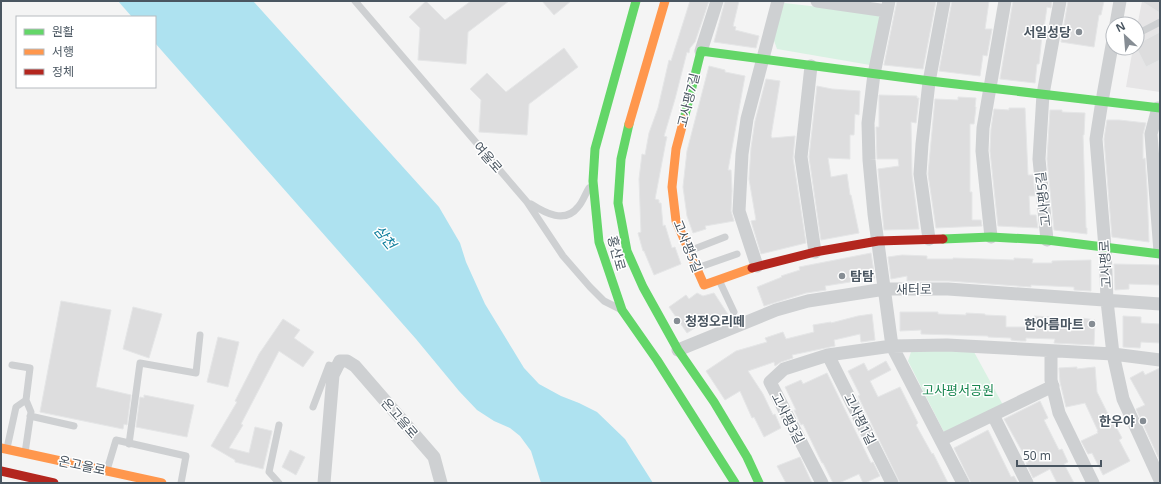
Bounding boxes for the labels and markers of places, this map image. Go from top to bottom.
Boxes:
place label: 서일성당 [1023,23,1071,41]
marker: 서일성당 [1074,27,1084,37]
place label: 탐탐 [850,267,874,285]
marker: 탐탐 [837,271,847,281]
place label: 청정오리떼 [685,312,745,330]
place label: 한아름마트 [1024,315,1084,333]
marker: 청정오리떼 [672,316,682,326]
marker: 한아름마트 [1087,319,1097,329]
place label: 한우야 [1099,412,1135,430]
marker: 한우야 [1138,416,1148,426]

